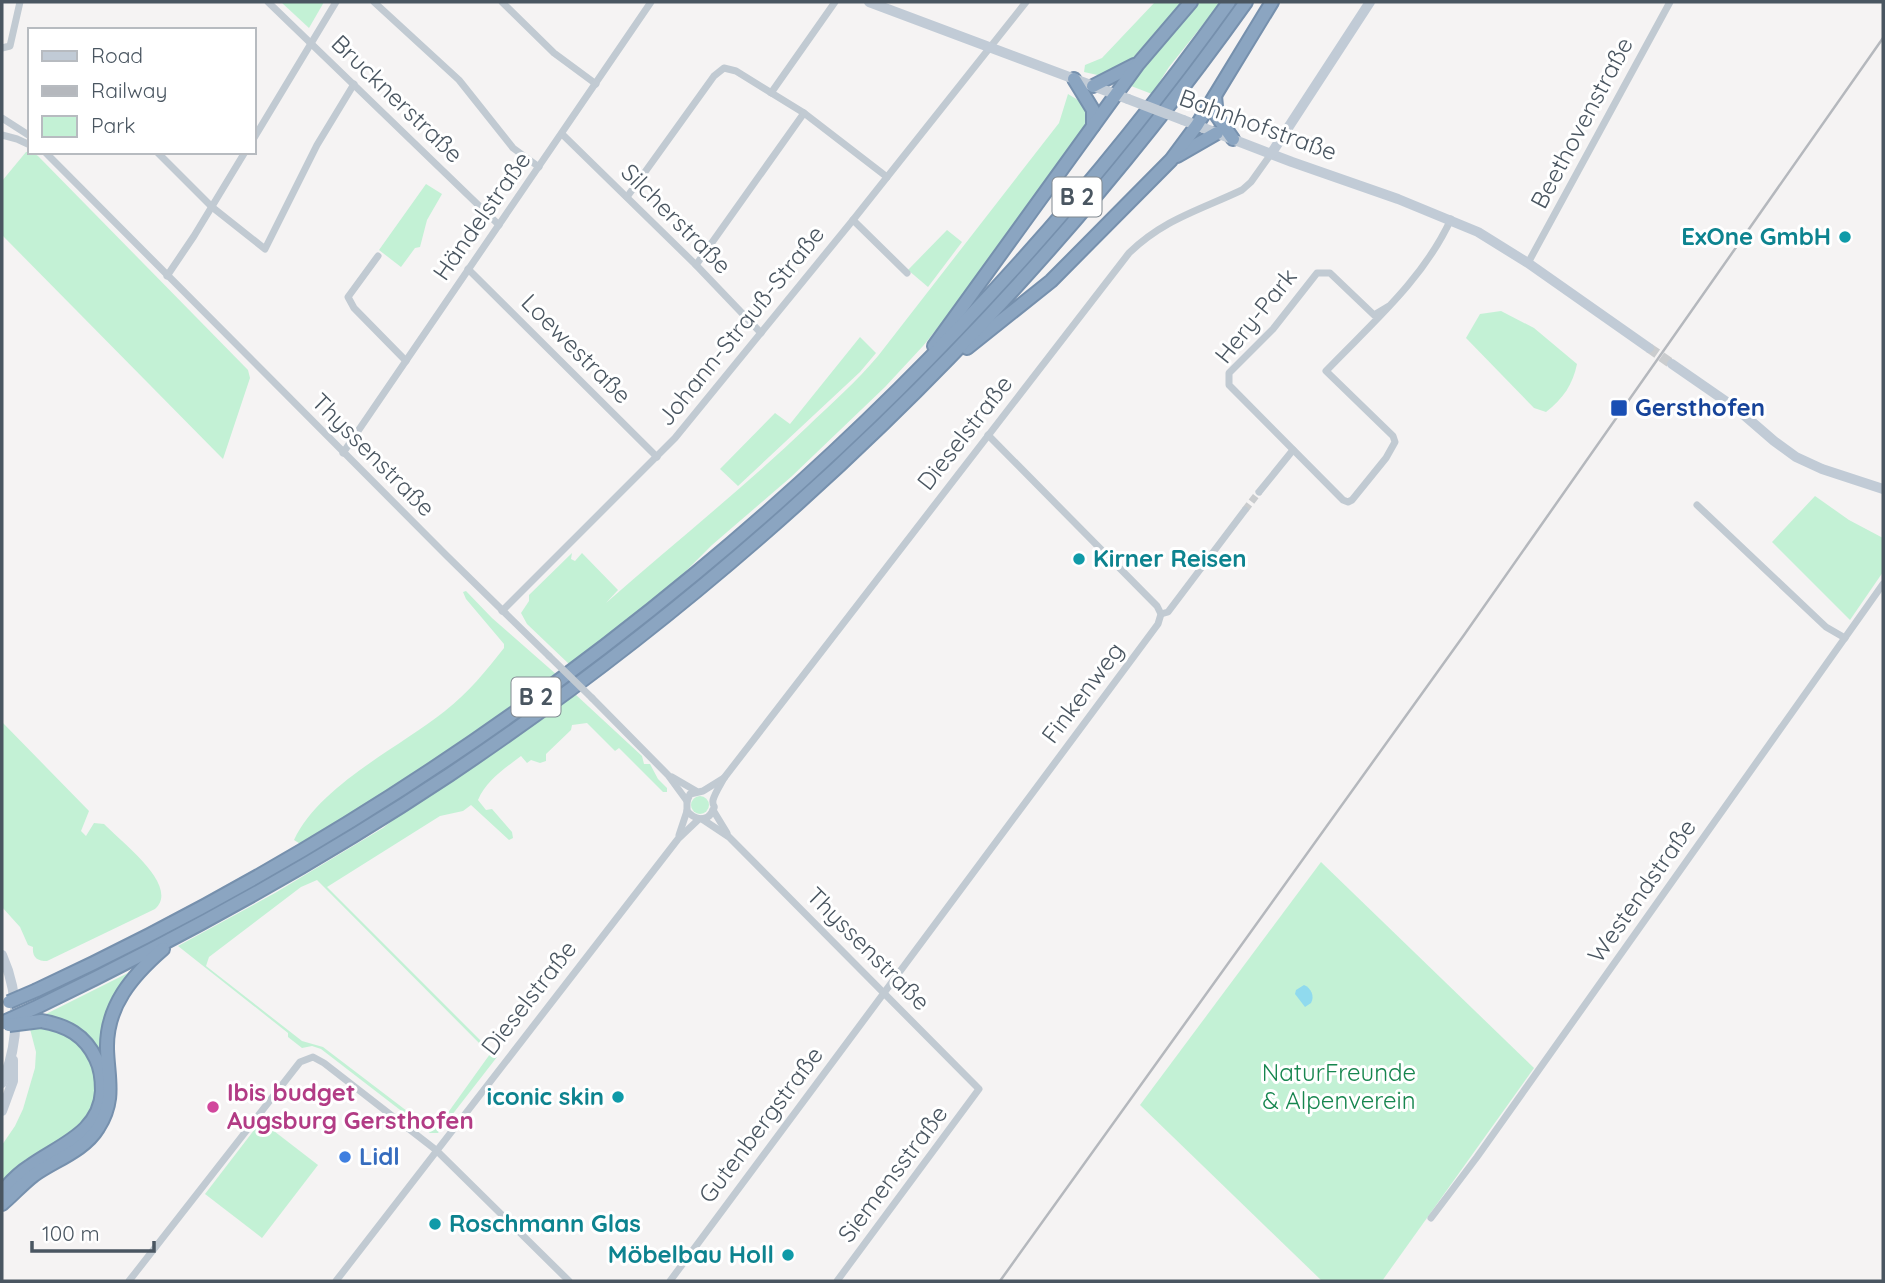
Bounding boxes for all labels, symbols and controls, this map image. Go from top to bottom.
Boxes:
legend [28,28,256,154]
street label: Brucknerstraße [326,28,470,169]
street label: Beethovenstraße [1523,32,1639,213]
text: Road [91,42,143,68]
text: Railway [91,77,167,103]
street label: Bahnhofstraße [1175,82,1341,166]
text: Park [91,112,135,138]
street label: Händelstraße [426,145,537,286]
street label: Silcherstraße [615,157,738,280]
road number: B 2 [1052,178,1102,216]
street label: Johann-Strauß-Straße [650,219,830,432]
place label: ExOne GmbH [1681,221,1831,251]
marker: ExOne GmbH [1837,229,1853,245]
street label: Hery-Park [1208,262,1303,369]
street label: Loewestraße [515,287,638,410]
street label: Dieselstraße [910,369,1018,496]
street label: Thyssenstraße [306,386,442,522]
place label: Gersthofen [1635,392,1765,422]
marker: Gersthofen [1609,398,1629,418]
place label: Kirner Reisen [1093,543,1247,573]
marker: Kirner Reisen [1071,551,1087,567]
street label: Finkenweg [1034,636,1130,749]
road number: B 2 [512,678,560,716]
street label: Westendstraße [1581,813,1702,968]
street label: Thyssenstraße [801,880,937,1016]
street label: Dieselstraße [474,934,582,1061]
street label: Gutenbergstraße [692,1040,829,1209]
park label: NaturFreunde & Alpenverein [1262,1057,1416,1115]
place label: Ibis budget Augsburg Gersthofen [227,1077,474,1135]
place label: iconic skin [487,1081,604,1111]
marker: iconic skin [610,1089,626,1105]
marker: Ibis budget Augsburg Gersthofen [205,1099,221,1115]
street label: Siemensstraße [831,1099,953,1248]
place label: Lidl [359,1141,400,1171]
marker: Lidl [337,1149,353,1165]
place label: Roschmann Glas [449,1208,641,1238]
scale bar [32,1210,154,1254]
marker: Roschmann Glas [427,1216,443,1232]
text: 100 m [42,1220,100,1246]
place label: Möbelbau Holl [608,1239,774,1269]
marker: Möbelbau Holl [780,1247,796,1263]

